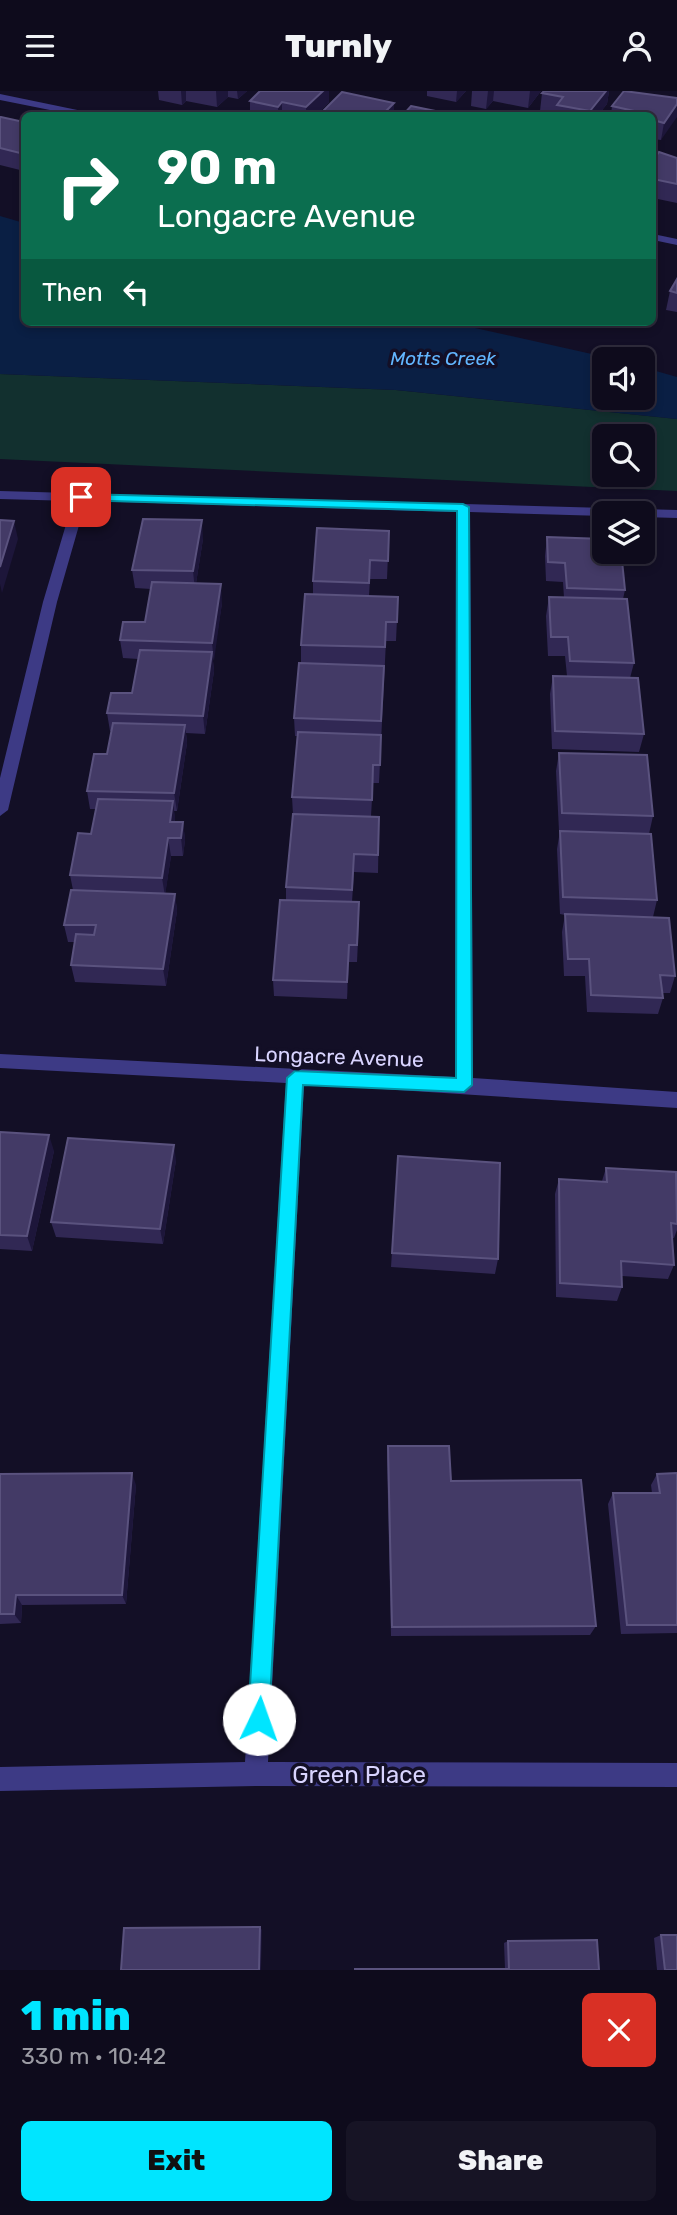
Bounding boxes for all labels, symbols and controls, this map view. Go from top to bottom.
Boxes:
icon: menu [21,27,59,65]
text: Turnly [285,27,392,65]
icon: person [618,27,656,65]
text: 90 m [157,138,277,196]
icon: right [42,140,133,231]
text: Longacre Avenue [157,197,416,235]
icon: left [117,273,155,311]
text: Then [42,277,103,308]
water label: Motts Creek [390,347,496,370]
map controls [592,347,655,564]
button: sound [592,347,655,410]
button: search [592,424,655,487]
pin [51,467,111,527]
icon: arrive [62,478,100,516]
button: layers [592,501,655,564]
street label: Longacre Avenue [254,1041,424,1072]
position arrow [222,1682,296,1756]
street label: Green Place [292,1761,426,1789]
text: 1 min [21,1991,131,2041]
button: close [582,1993,656,2067]
text: 330 m · 10:42 [21,2042,166,2070]
button: Exit [21,2121,332,2201]
button: Share [346,2121,656,2201]

